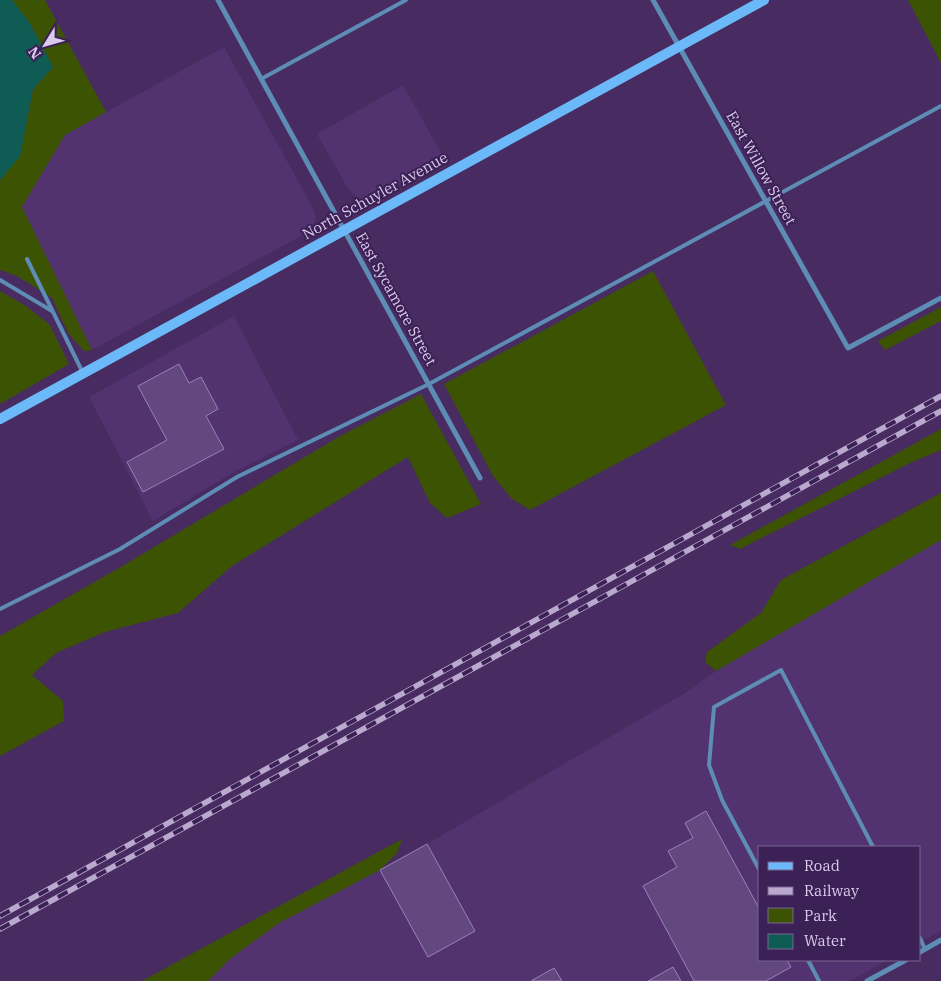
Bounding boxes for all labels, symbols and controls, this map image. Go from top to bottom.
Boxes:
north arrow [20,20,70,70]
text: N [24,43,45,63]
street label: East Willow Street [722,107,801,228]
street label: North Schuyler Avenue [299,148,451,244]
street label: East Sycamore Street [352,229,441,369]
legend [758,846,921,961]
text: Road [804,856,840,875]
text: Railway [804,881,859,900]
text: Park [804,906,837,925]
text: Water [804,931,846,950]

